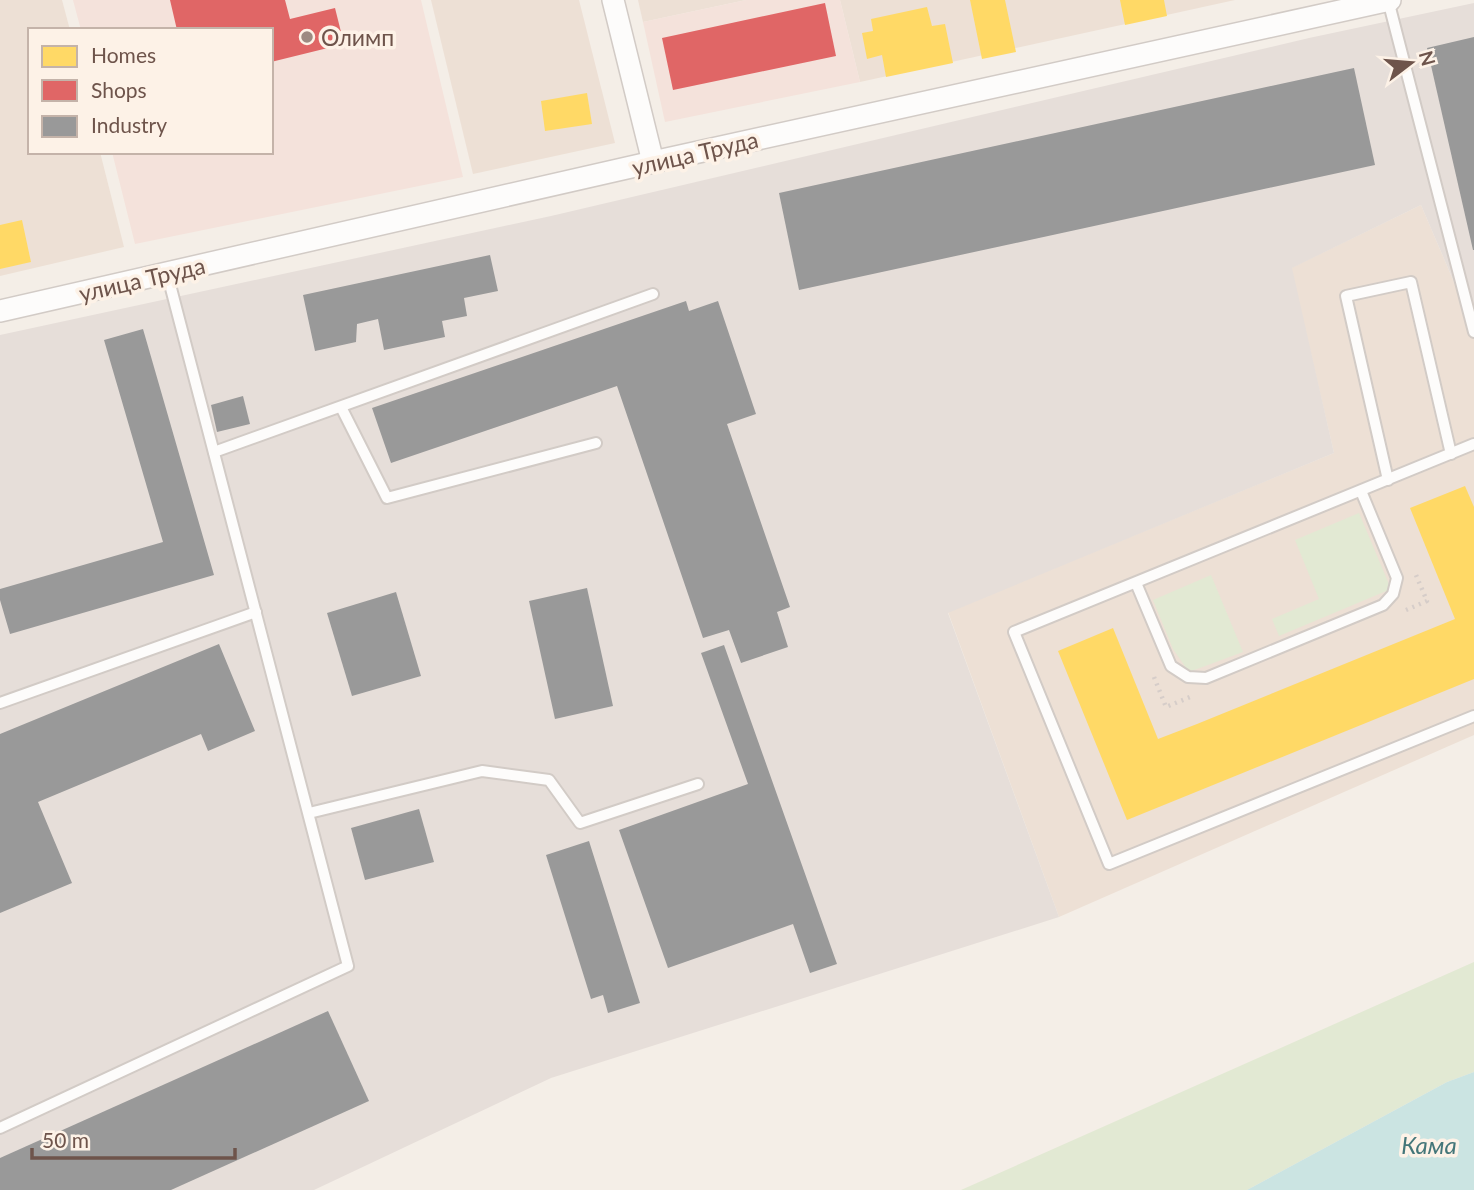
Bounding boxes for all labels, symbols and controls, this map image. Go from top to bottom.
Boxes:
place label: Олимп [321,23,394,51]
legend [28,28,273,154]
north arrow [1376,28,1446,98]
marker: Олимп [299,29,315,45]
text: Homes [91,42,156,67]
text: N [1415,48,1441,68]
text: Shops [91,77,147,102]
text: Industry [91,112,167,137]
street label: улица Труда [629,125,761,181]
street label: улица Труда [76,251,208,307]
scale bar [32,1116,234,1160]
text: 50 m [42,1127,89,1152]
water label: Кама [1401,1130,1457,1159]

